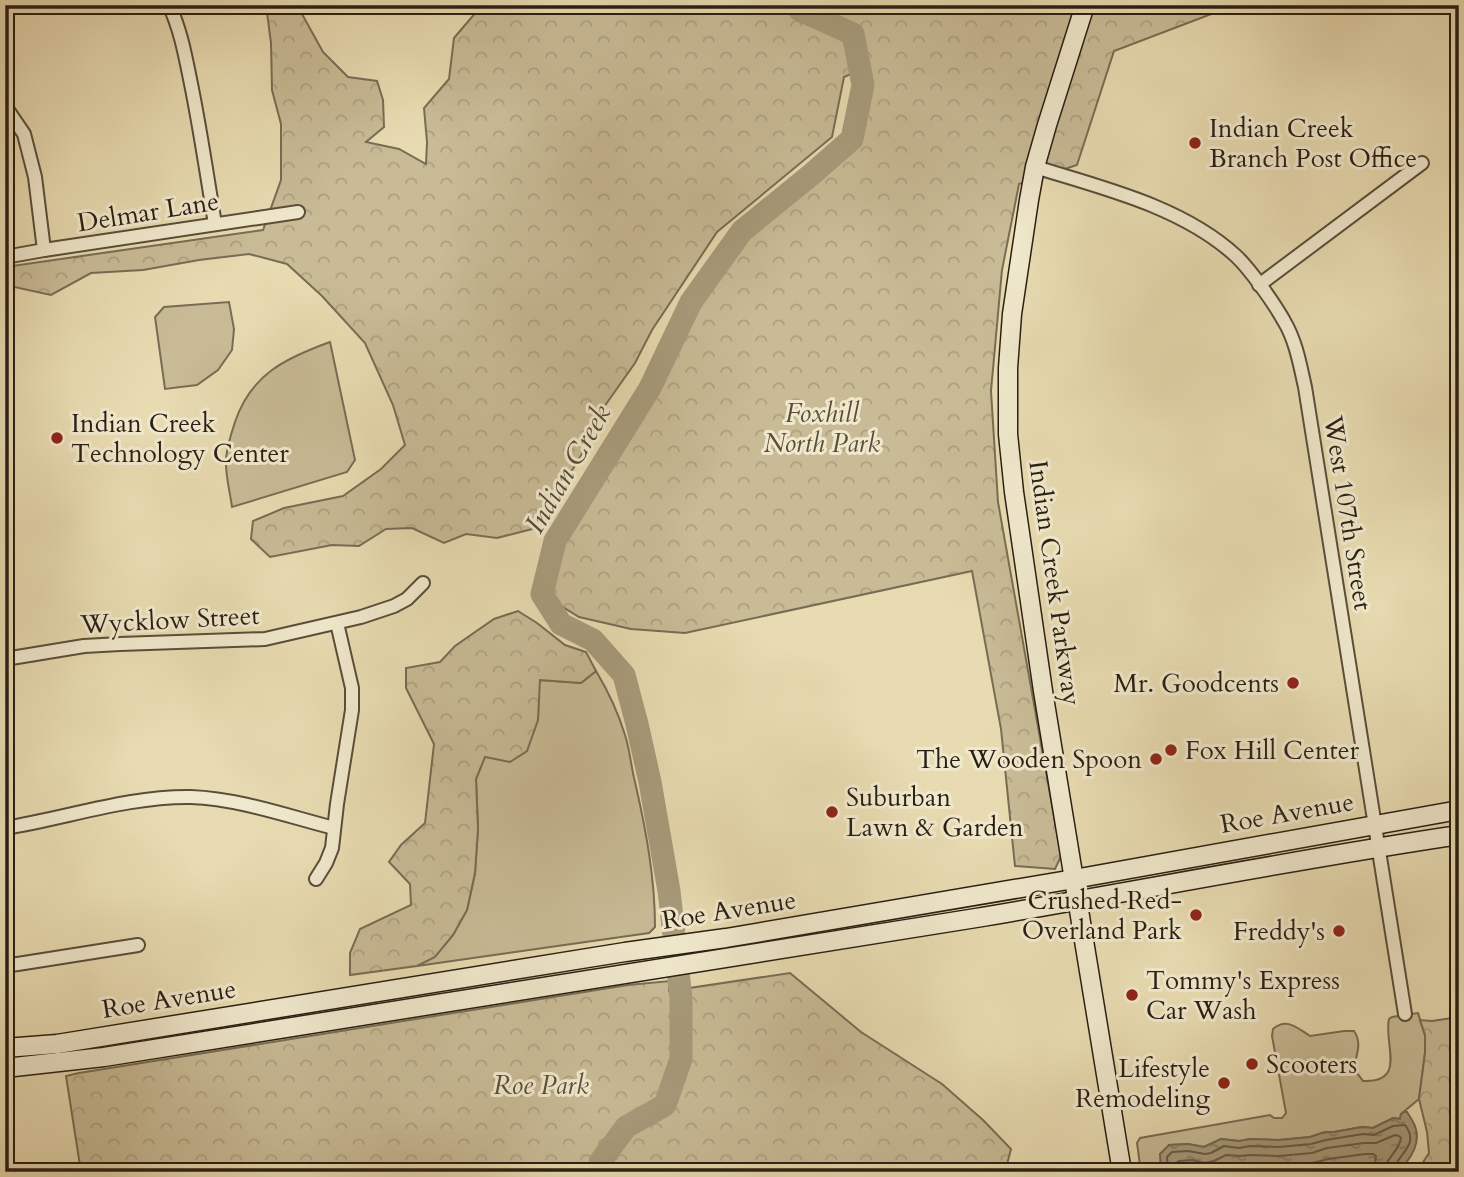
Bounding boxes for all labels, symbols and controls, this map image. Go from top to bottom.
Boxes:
place label: Indian Creek Branch Post Office [1209,111,1417,176]
marker: Indian Creek Branch Post Office [1187,135,1203,151]
street label: Delmar Lane [75,184,221,240]
park label: Foxhill North Park [764,396,880,461]
water label: Indian Creek [516,398,620,540]
place label: Indian Creek Technology Center [71,406,289,471]
street label: West 107th Street [1315,412,1381,613]
marker: Indian Creek Technology Center [49,430,65,446]
street label: Indian Creek Parkway [1020,458,1090,708]
street label: Wycklow Street [79,598,260,642]
place label: Mr. Goodcents [1114,666,1279,701]
marker: Mr. Goodcents [1285,675,1301,691]
place label: Fox Hill Center [1185,733,1360,768]
place label: The Wooden Spoon [916,742,1142,777]
marker: Fox Hill Center [1163,742,1179,758]
marker: The Wooden Spoon [1148,751,1164,767]
place label: Suburban Lawn & Garden [846,780,1024,845]
street label: Roe Avenue [1217,784,1357,842]
marker: Suburban Lawn & Garden [824,804,840,820]
street label: Roe Avenue [660,882,798,938]
place label: Crushed Red- Overland Park [1022,883,1182,948]
marker: Crushed Red- Overland Park [1188,907,1204,923]
place label: Freddy's [1233,914,1325,949]
marker: Freddy's [1331,923,1347,939]
place label: Tommy's Express Car Wash [1146,963,1340,1028]
street label: Roe Avenue [100,971,238,1027]
marker: Tommy's Express Car Wash [1124,987,1140,1003]
place label: Scooters [1266,1047,1357,1082]
place label: Lifestyle Remodeling [1075,1051,1210,1116]
marker: Scooters [1244,1056,1260,1072]
park label: Roe Park [493,1068,589,1103]
marker: Lifestyle Remodeling [1216,1075,1232,1091]

